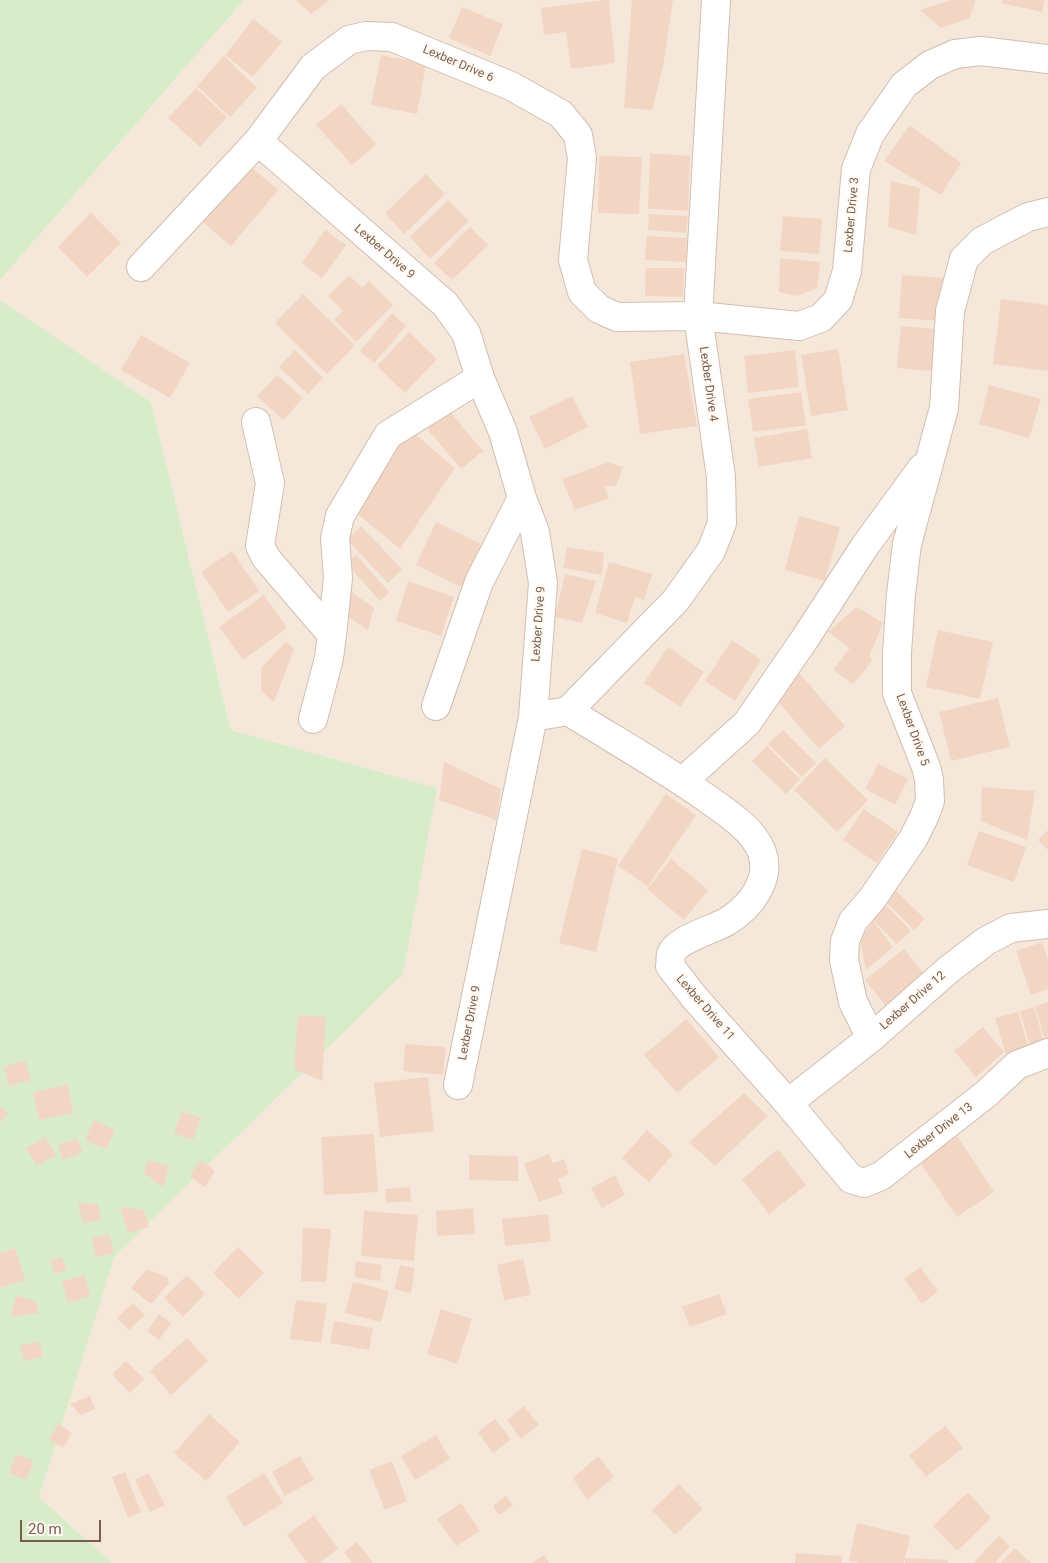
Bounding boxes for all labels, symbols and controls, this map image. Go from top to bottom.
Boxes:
street label: Lexber Drive 6 [420,43,496,85]
street label: Lexber Drive 3 [842,177,862,253]
street label: Lexber Drive 9 [351,222,417,282]
street label: Lexber Drive 4 [696,346,720,422]
street label: Lexber Drive 9 [529,586,549,662]
street label: Lexber Drive 5 [892,692,932,768]
street label: Lexber Drive 12 [877,969,949,1033]
street label: Lexber Drive 11 [673,972,737,1044]
street label: Lexber Drive 9 [456,985,484,1061]
street label: Lexber Drive 13 [902,1100,976,1162]
scale bar [22,1510,104,1542]
text: 20 m [28,1520,62,1538]

